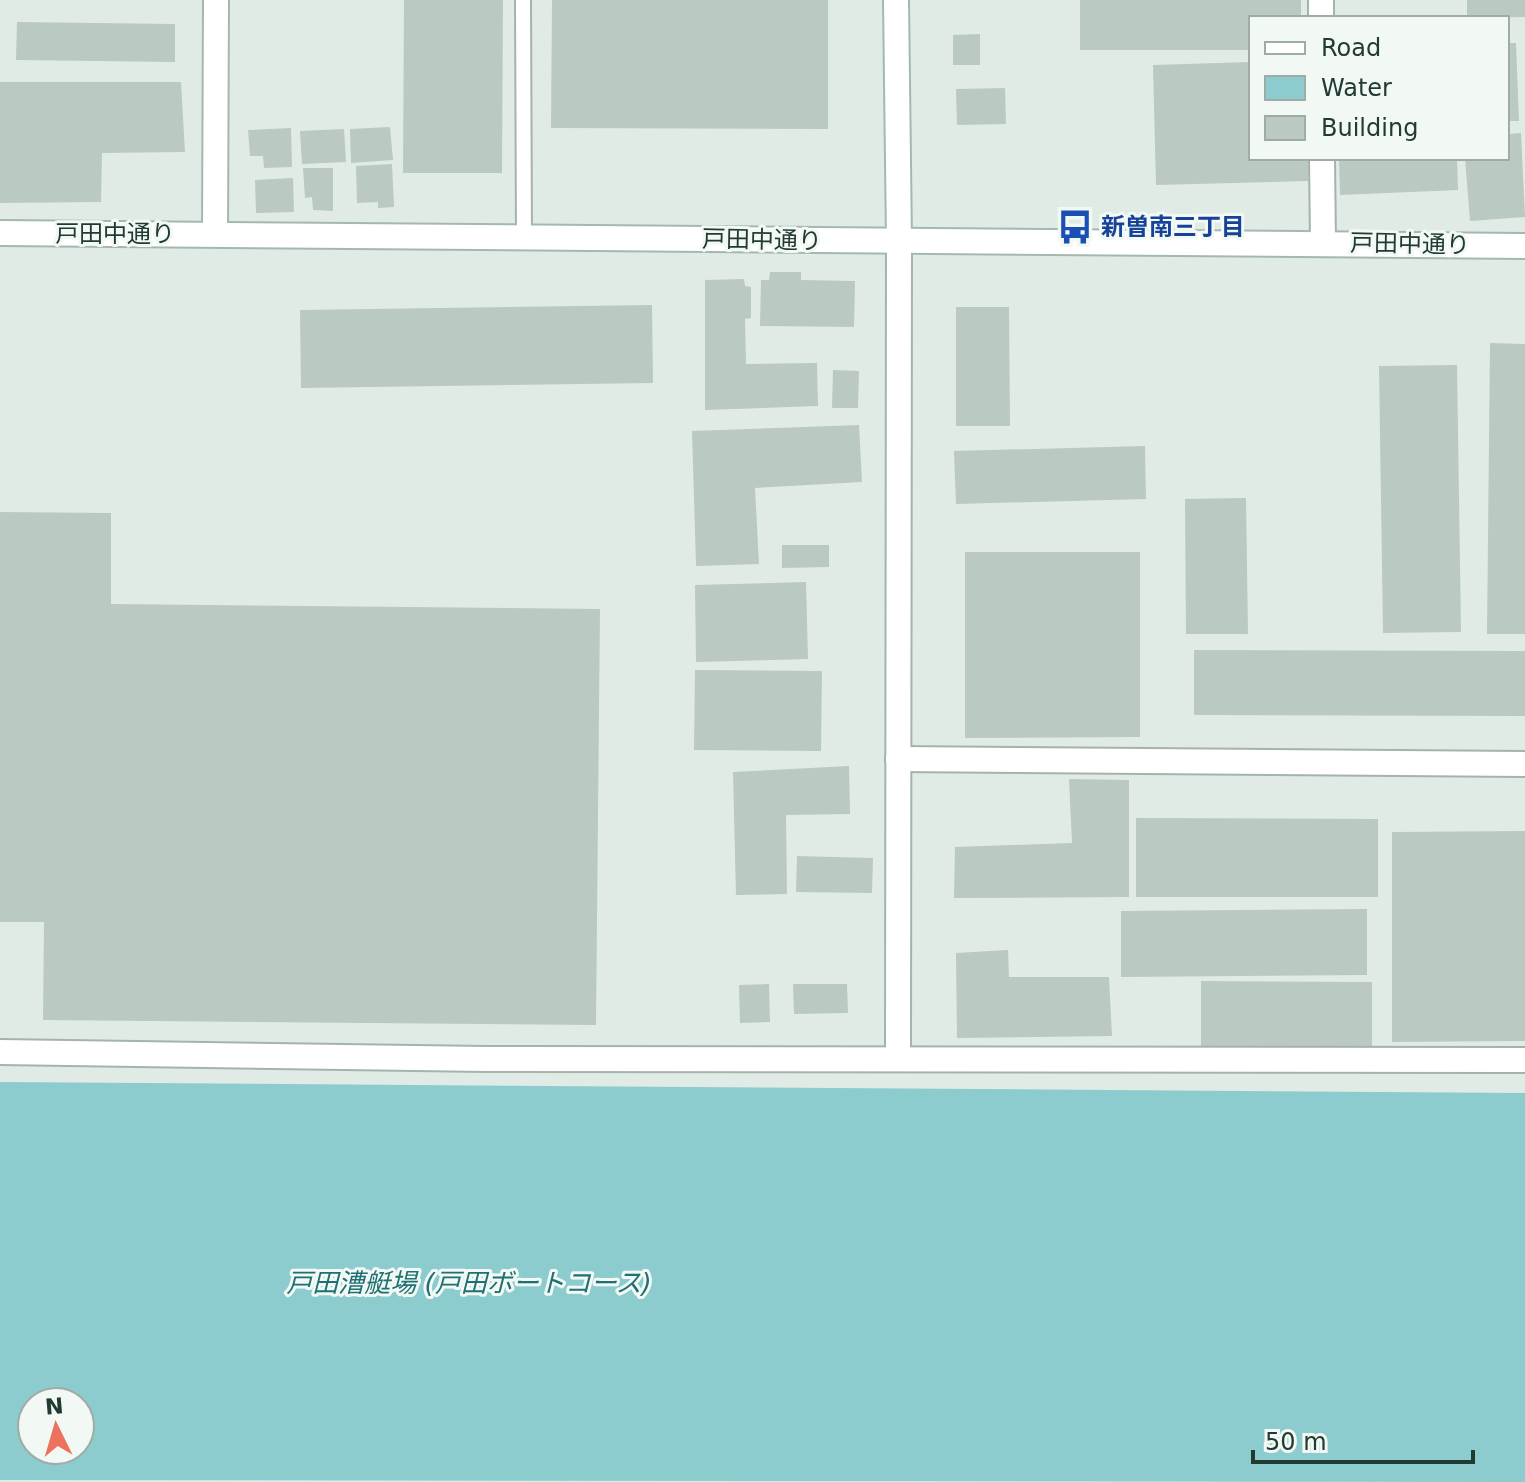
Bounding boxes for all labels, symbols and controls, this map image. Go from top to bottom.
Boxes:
legend [1249,16,1509,160]
text: Road [1321,34,1381,62]
text: Water [1321,74,1392,102]
text: Building [1321,114,1418,142]
bus stop icon: 新曽南三丁目 [1056,208,1094,246]
place label: 新曽南三丁目 [1101,213,1245,241]
street label: 戸田中通り [55,220,175,248]
street label: 戸田中通り [702,225,822,255]
street label: 戸田中通り [1350,229,1470,259]
water label: 戸田漕艇場 (戸田ボートコース) [286,1268,652,1298]
north arrow [16,1386,96,1466]
text: N [44,1393,65,1420]
scale bar [1253,1414,1473,1464]
text: 50 m [1265,1428,1327,1456]

